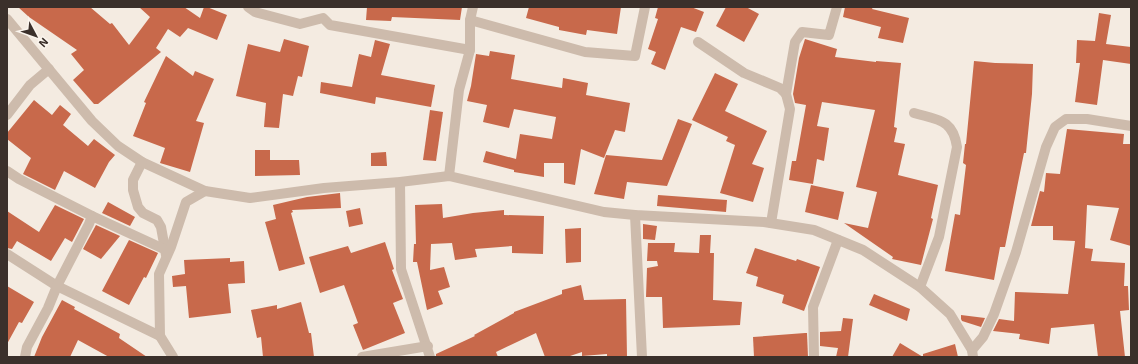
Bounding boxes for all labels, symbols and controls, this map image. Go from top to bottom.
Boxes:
north arrow [16,16,56,56]
text: N [36,36,51,50]

